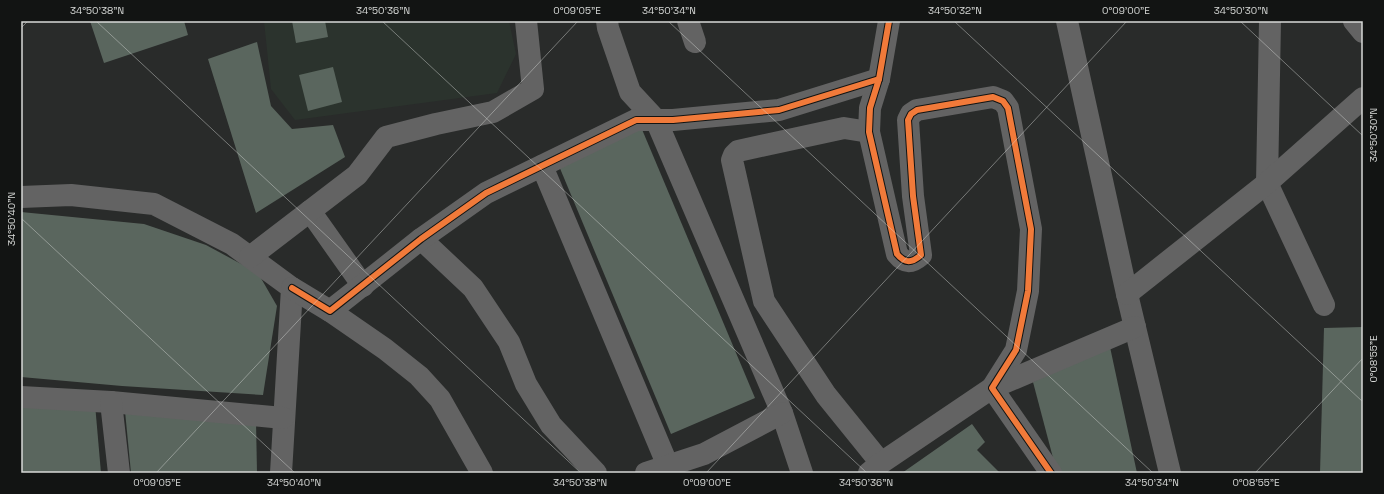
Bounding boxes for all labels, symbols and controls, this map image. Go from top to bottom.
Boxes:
text: 34°50'38"N [70,4,124,17]
text: 34°50'36"N [356,4,410,17]
text: 0°09'05"E [553,4,601,17]
text: 34°50'34"N [642,4,696,17]
text: 34°50'32"N [928,4,982,17]
text: 0°09'00"E [1102,4,1150,17]
text: 34°50'30"N [1214,4,1268,17]
text: 34°50'30"N [1367,108,1380,162]
text: 34°50'40"N [5,192,18,246]
text: 0°08'55"E [1367,335,1380,383]
text: 0°09'05"E [133,476,181,489]
text: 34°50'40"N [267,476,321,489]
text: 34°50'38"N [553,476,607,489]
text: 0°09'00"E [683,476,731,489]
text: 34°50'36"N [839,476,893,489]
text: 34°50'34"N [1125,476,1179,489]
text: 0°08'55"E [1232,476,1280,489]

